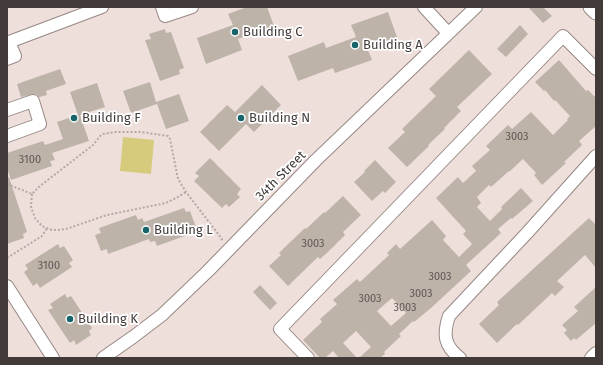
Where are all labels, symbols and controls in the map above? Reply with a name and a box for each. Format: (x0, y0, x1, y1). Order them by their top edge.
place label: Building C (243, 24, 302, 40)
marker: Building C (230, 27, 240, 37)
place label: Building A (363, 37, 423, 53)
marker: Building A (350, 40, 360, 50)
place label: Building F (82, 110, 141, 126)
place label: Building N (249, 110, 310, 126)
marker: Building F (69, 113, 79, 123)
marker: Building N (236, 113, 246, 123)
house number: 3003 (505, 130, 529, 144)
street label: 34th Street (253, 148, 309, 204)
house number: 3100 (19, 153, 41, 167)
place label: Building L (154, 222, 213, 238)
marker: Building L (141, 225, 151, 235)
house number: 3003 (301, 237, 325, 251)
house number: 3100 (38, 259, 60, 273)
house number: 3003 (428, 270, 452, 284)
house number: 3003 (409, 287, 433, 301)
house number: 3003 (358, 292, 382, 306)
house number: 3003 (393, 301, 417, 315)
place label: Building K (78, 311, 138, 327)
marker: Building K (65, 314, 75, 324)

